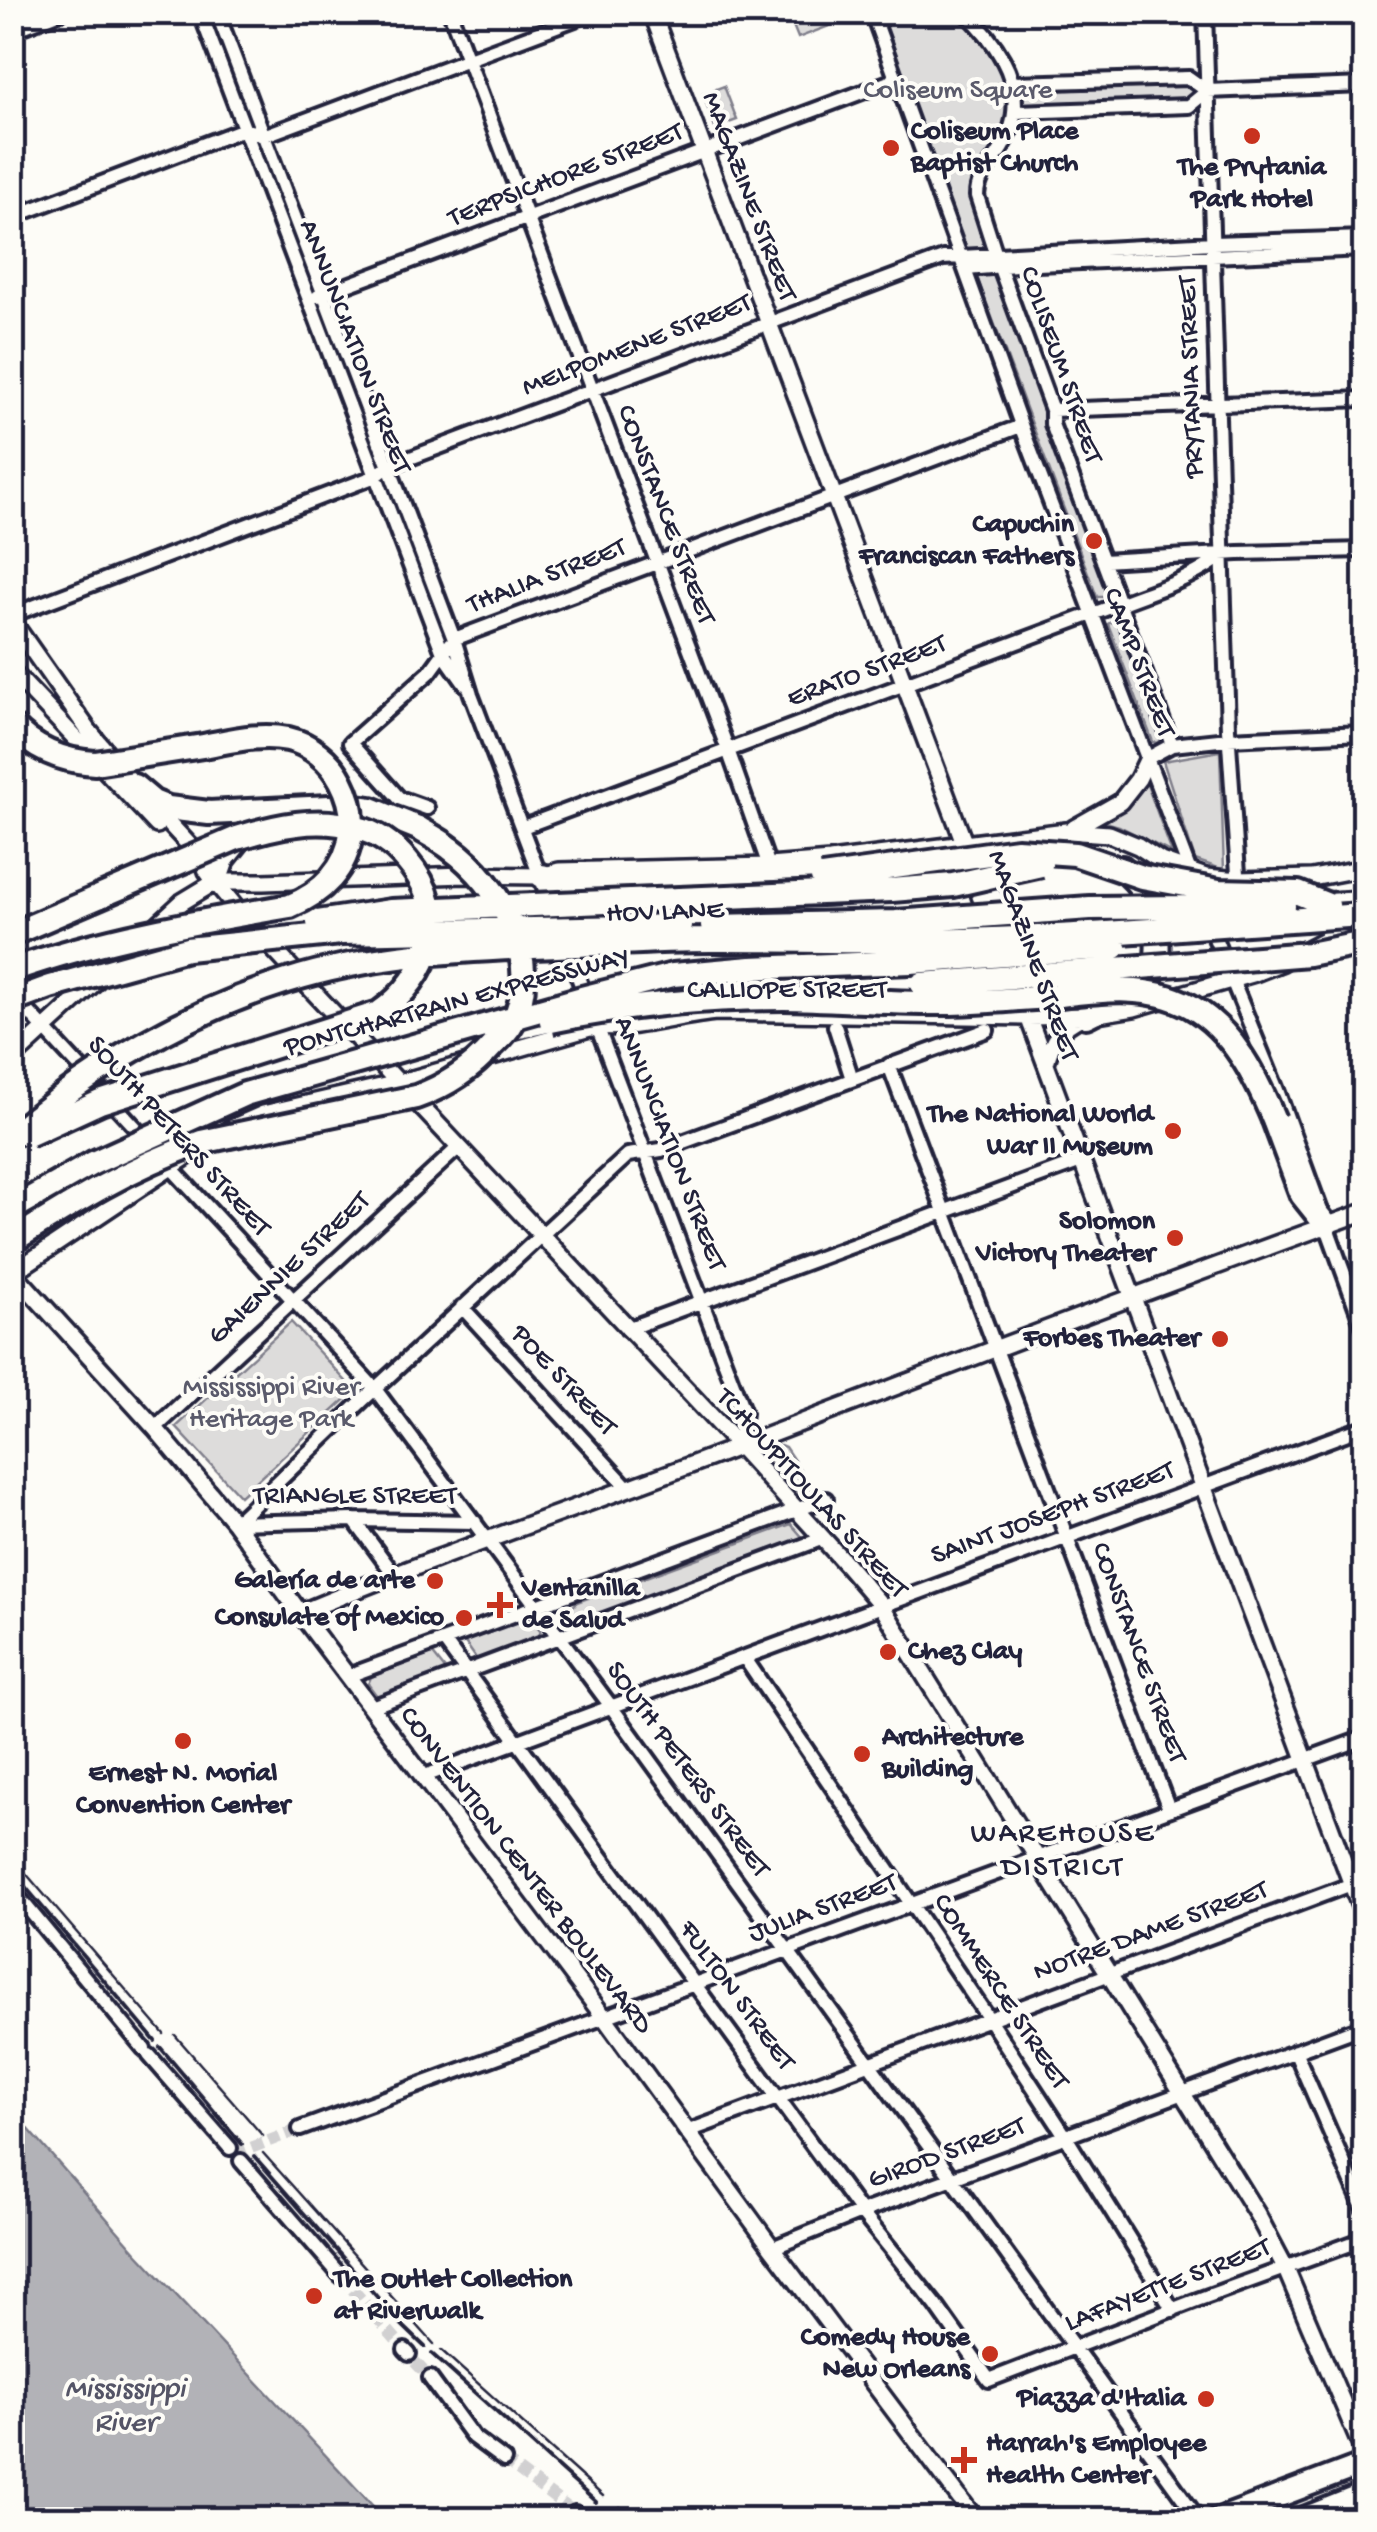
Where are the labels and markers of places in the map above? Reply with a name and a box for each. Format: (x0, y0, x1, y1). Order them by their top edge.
place label: Coliseum Place Baptist Church (910, 116, 1080, 181)
marker: The Prytania Park Hotel (1241, 125, 1263, 147)
marker: Coliseum Place Baptist Church (880, 137, 902, 159)
place label: The Prytania Park Hotel (1176, 152, 1327, 217)
place label: Capuchin Franciscan Fathers (858, 509, 1076, 574)
marker: Capuchin Franciscan Fathers (1083, 530, 1105, 552)
place label: The National World War II Museum (926, 1099, 1156, 1164)
marker: The National World War II Museum (1162, 1120, 1184, 1142)
place label: Solomon Victory Theater (974, 1206, 1158, 1271)
marker: Solomon Victory Theater (1164, 1227, 1186, 1249)
place label: Forbes Theater (1022, 1323, 1203, 1356)
marker: Forbes Theater (1209, 1328, 1231, 1350)
place label: Galería de arte (234, 1565, 417, 1598)
marker: Galería de arte (424, 1570, 446, 1592)
place label: Ventanilla de Salud (520, 1573, 641, 1638)
marker: Ventanilla de Salud (487, 1592, 513, 1618)
place label: Consulate of Mexico (215, 1602, 444, 1635)
marker: Consulate of Mexico (453, 1607, 475, 1629)
place label: Chez Clay (908, 1636, 1023, 1669)
marker: Chez Clay (877, 1641, 899, 1663)
place label: Architecture Building (881, 1722, 1025, 1787)
marker: Ernest N. Morial Convention Center (172, 1730, 194, 1752)
marker: Architecture Building (851, 1743, 873, 1765)
place label: Ernest N. Morial Convention Center (76, 1758, 293, 1823)
place label: The Outlet Collection at Riverwalk (332, 2264, 573, 2329)
marker: The Outlet Collection at Riverwalk (303, 2285, 325, 2307)
place label: Comedy House New Orleans (801, 2322, 972, 2387)
marker: Comedy House New Orleans (979, 2343, 1001, 2365)
place label: Piazza d'Italia (1015, 2383, 1187, 2416)
marker: Piazza d'Italia (1195, 2388, 1217, 2410)
place label: Harrah's Employee Health Center (986, 2428, 1208, 2493)
marker: Harrah's Employee Health Center (951, 2447, 977, 2473)

